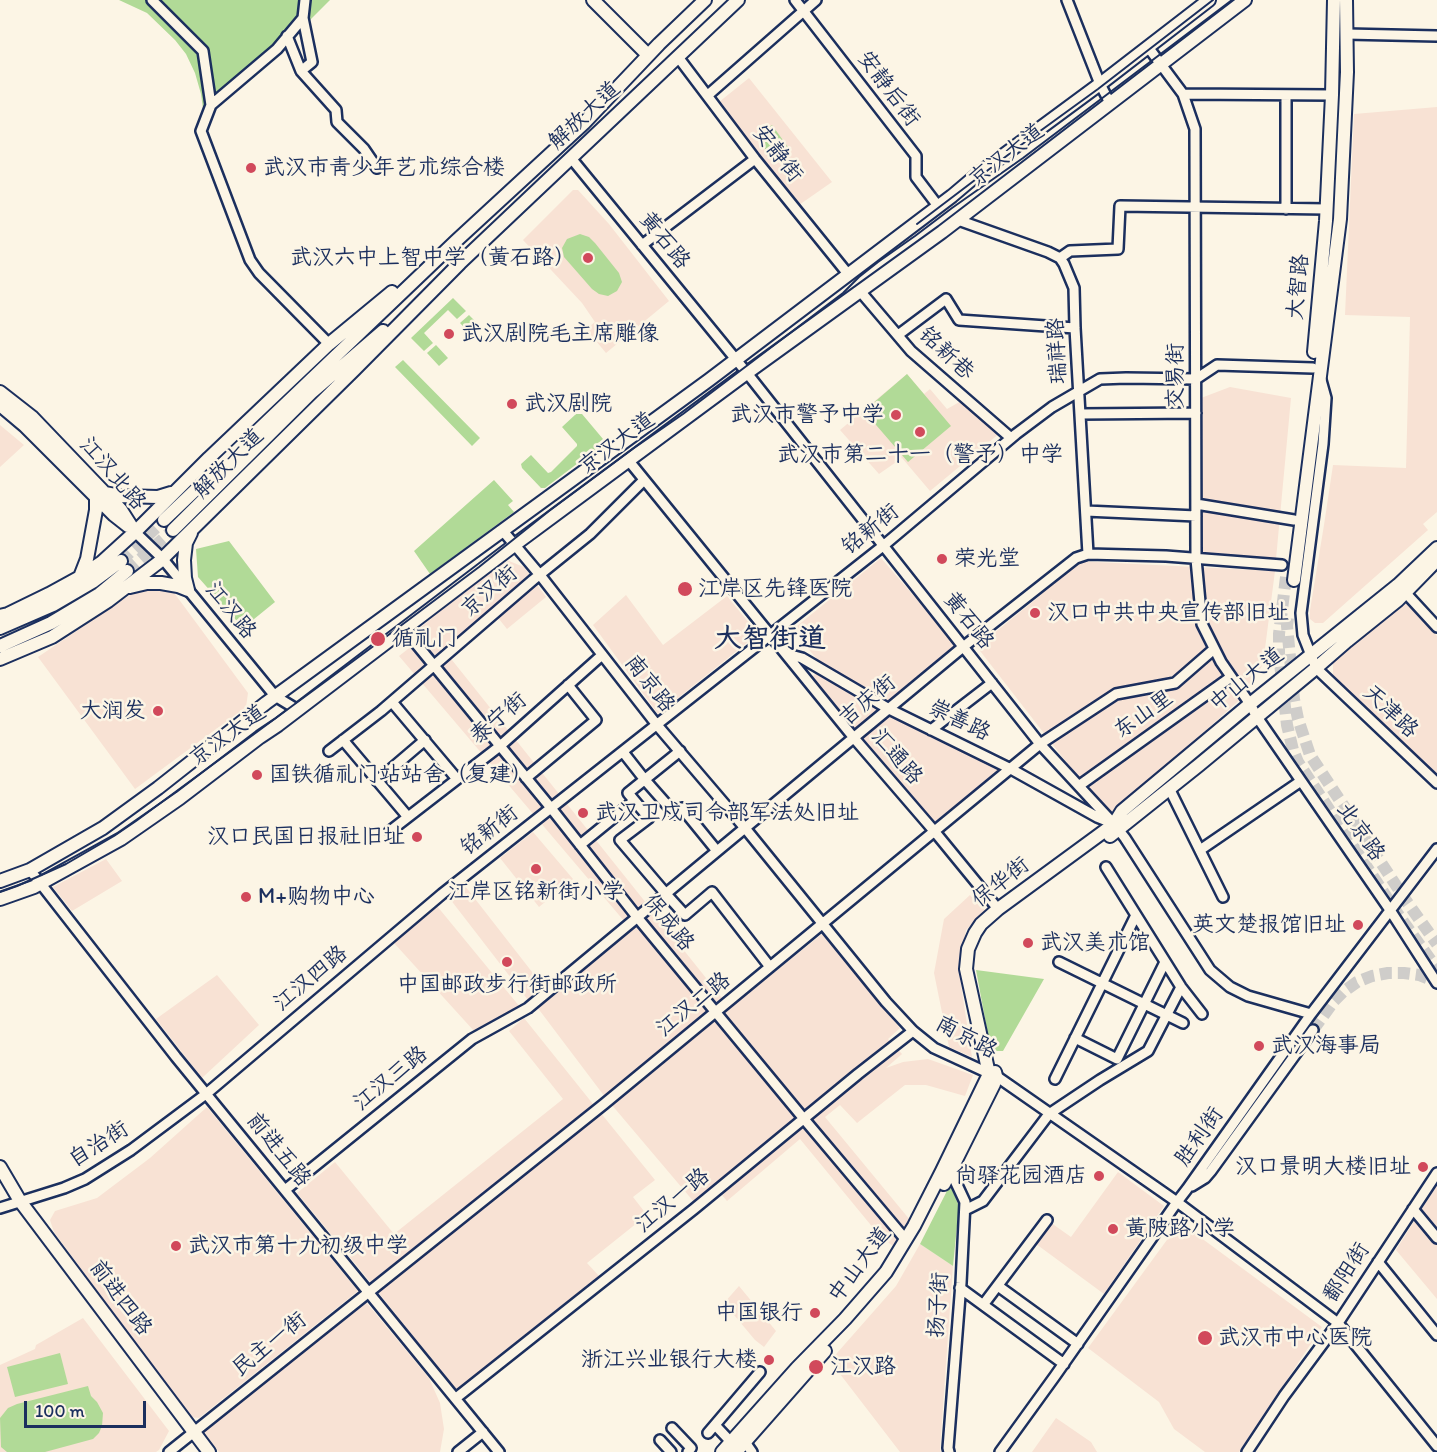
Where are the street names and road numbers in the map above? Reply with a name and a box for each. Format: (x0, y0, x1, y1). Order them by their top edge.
street label: 安静后街 (851, 46, 925, 132)
street label: 解放大道 (544, 76, 626, 156)
street label: 京汉大道 (964, 119, 1050, 193)
street label: 安静街 (746, 120, 808, 188)
street label: 黄石路 (633, 207, 695, 275)
street label: 大智路 (1283, 253, 1315, 321)
street label: 瑞祥路 (1043, 317, 1073, 385)
street label: 铭新巷 (913, 322, 979, 386)
street label: 交易街 (1163, 343, 1189, 409)
street label: 京汉大道 (574, 407, 660, 481)
street label: 解放大道 (189, 424, 269, 504)
street label: 江汉北路 (73, 432, 151, 516)
street label: 铭新街 (837, 499, 905, 561)
street label: 京汉街 (456, 560, 524, 624)
street label: 江汉路 (199, 577, 261, 645)
street label: 黄石路 (937, 587, 999, 655)
street label: 中山大道 (1204, 642, 1290, 718)
street label: 南京路 (618, 650, 680, 718)
street label: 吉庆街 (834, 670, 902, 732)
street label: 天津路 (1357, 680, 1423, 744)
street label: 东山里 (1109, 685, 1179, 745)
street label: 泰宁街 (465, 687, 533, 751)
street label: 崇善路 (924, 695, 994, 747)
street label: 京汉大道 (185, 699, 271, 773)
street label: 汇通路 (864, 723, 928, 791)
street label: 北京路 (1330, 797, 1390, 867)
street label: 铭新街 (456, 800, 524, 862)
street label: 保华街 (967, 852, 1035, 914)
street label: 保成路 (637, 889, 699, 957)
street label: 江汉四路 (269, 941, 353, 1017)
street label: 江汉二路 (651, 967, 737, 1043)
street label: 南京路 (931, 1011, 1001, 1065)
street label: 江汉三路 (348, 1041, 434, 1117)
street label: 胜利街 (1170, 1102, 1230, 1172)
street label: 前进五路 (240, 1107, 316, 1193)
street label: 自治街 (64, 1116, 134, 1174)
street label: 江汉一路 (630, 1163, 716, 1239)
street label: 中山大道 (823, 1222, 897, 1308)
street label: 鄱阳街 (1318, 1238, 1376, 1308)
street label: 前进四路 (83, 1255, 157, 1341)
street label: 扬子街 (924, 1271, 954, 1339)
street label: 民主一街 (227, 1307, 313, 1383)

